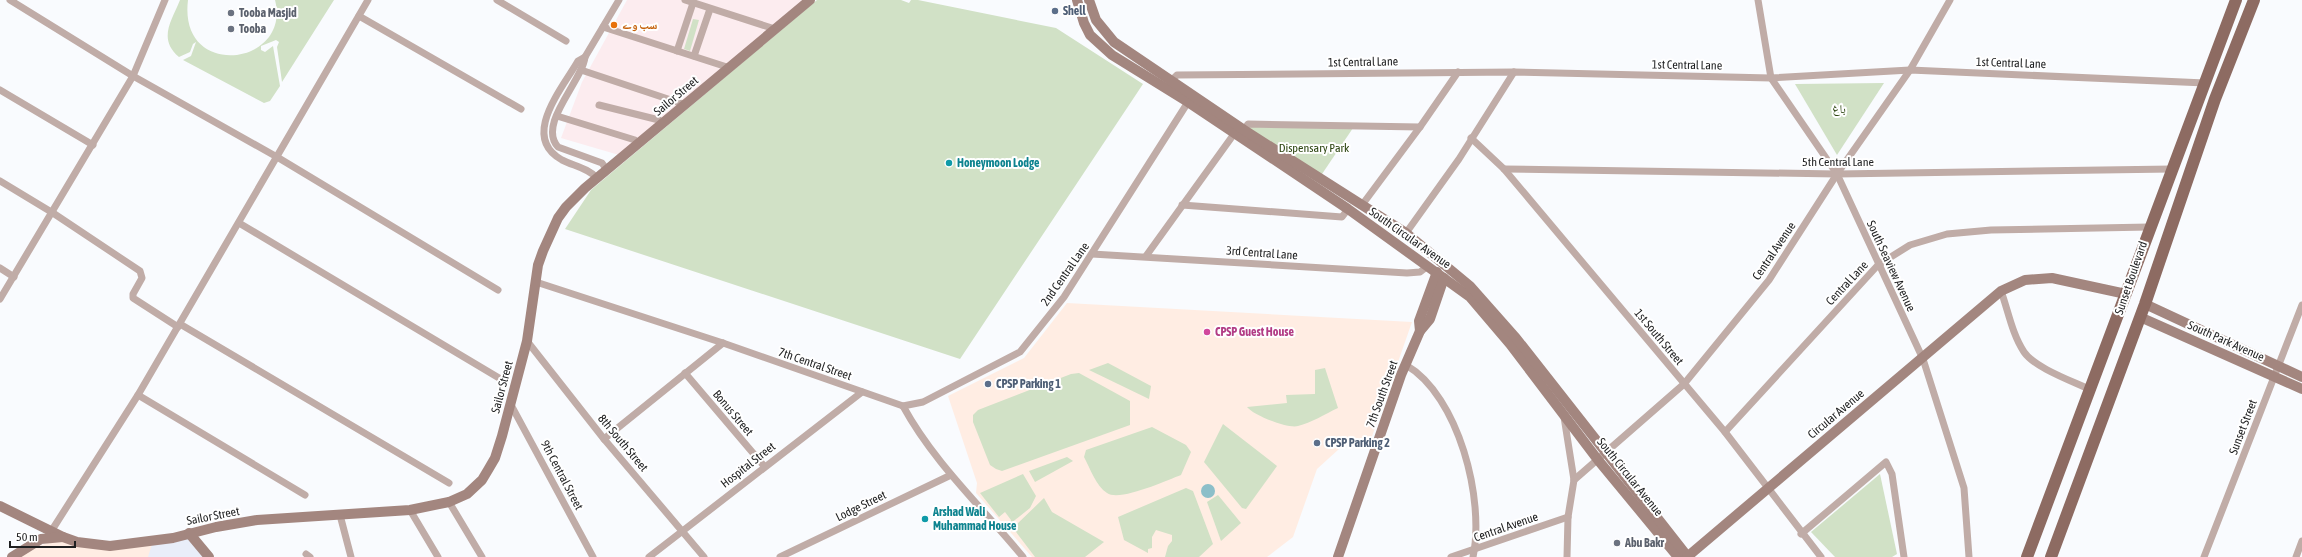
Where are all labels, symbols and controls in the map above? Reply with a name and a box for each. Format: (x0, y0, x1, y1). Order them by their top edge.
place label: Shell (1063, 4, 1086, 18)
place label: Tooba Masjid (239, 6, 297, 20)
marker: Shell (1050, 6, 1060, 16)
marker: Tooba Masjid (226, 8, 236, 18)
place label: سب وے (622, 18, 658, 32)
marker: سب وے (609, 20, 619, 30)
place label: Tooba (239, 22, 267, 36)
marker: Tooba (226, 24, 236, 34)
street label: 1st Central Lane (1328, 54, 1398, 70)
street label: 1st Central Lane (1976, 55, 2046, 71)
street label: 1st Central Lane (1652, 57, 1722, 73)
street label: Sailor Street (651, 73, 701, 119)
park label: باغ (1832, 102, 1846, 117)
park label: Dispensary Park (1279, 141, 1350, 155)
street label: 5th Central Lane (1802, 155, 1874, 169)
place label: Honeymoon Lodge (957, 156, 1040, 170)
marker: Honeymoon Lodge (944, 158, 954, 168)
street label: South Circular Avenue (1366, 205, 1454, 271)
street label: South Seaview Avenue (1864, 218, 1918, 314)
street label: Central Avenue (1749, 219, 1799, 283)
street label: 2nd Central Lane (1038, 240, 1092, 308)
street label: Sunset Boulevard (2112, 240, 2150, 316)
street label: 3rd Central Lane (1226, 244, 1298, 262)
street label: Central Lane (1823, 258, 1871, 308)
street label: 1st South Street (1632, 306, 1687, 368)
street label: South Park Avenue (2186, 318, 2266, 364)
place label: CPSP Guest House (1215, 325, 1294, 339)
marker: CPSP Guest House (1202, 327, 1212, 337)
street label: 7th Central Street (776, 345, 854, 383)
street label: 7th South Street (1363, 358, 1401, 429)
street label: Sailor Street (488, 359, 516, 415)
place label: CPSP Parking 1 (996, 377, 1061, 391)
marker: CPSP Parking 1 (983, 379, 993, 389)
street label: Circular Avenue (1805, 386, 1867, 442)
street label: Bonus Street (710, 387, 756, 439)
street label: Sunset Street (2226, 397, 2260, 456)
street label: 8th South Street (595, 412, 651, 475)
street label: South Circular Avenue (1594, 435, 1666, 519)
place label: CPSP Parking 2 (1325, 436, 1390, 450)
street label: 9th Central Street (538, 438, 586, 513)
marker: CPSP Parking 2 (1312, 438, 1322, 448)
street label: Hospital Street (718, 439, 779, 491)
street label: Lodge Street (834, 488, 889, 524)
street label: Sailor Street (185, 504, 241, 528)
place label: Arshad Wali Muhammad House (932, 505, 1017, 533)
street label: Central Avenue (1472, 509, 1540, 545)
marker: Arshad Wali Muhammad House (920, 514, 930, 524)
scale bar (10, 523, 75, 549)
text: 50 m (16, 530, 38, 544)
place label: Abu Bakr (1624, 536, 1665, 550)
marker: Abu Bakr (1612, 538, 1622, 548)

